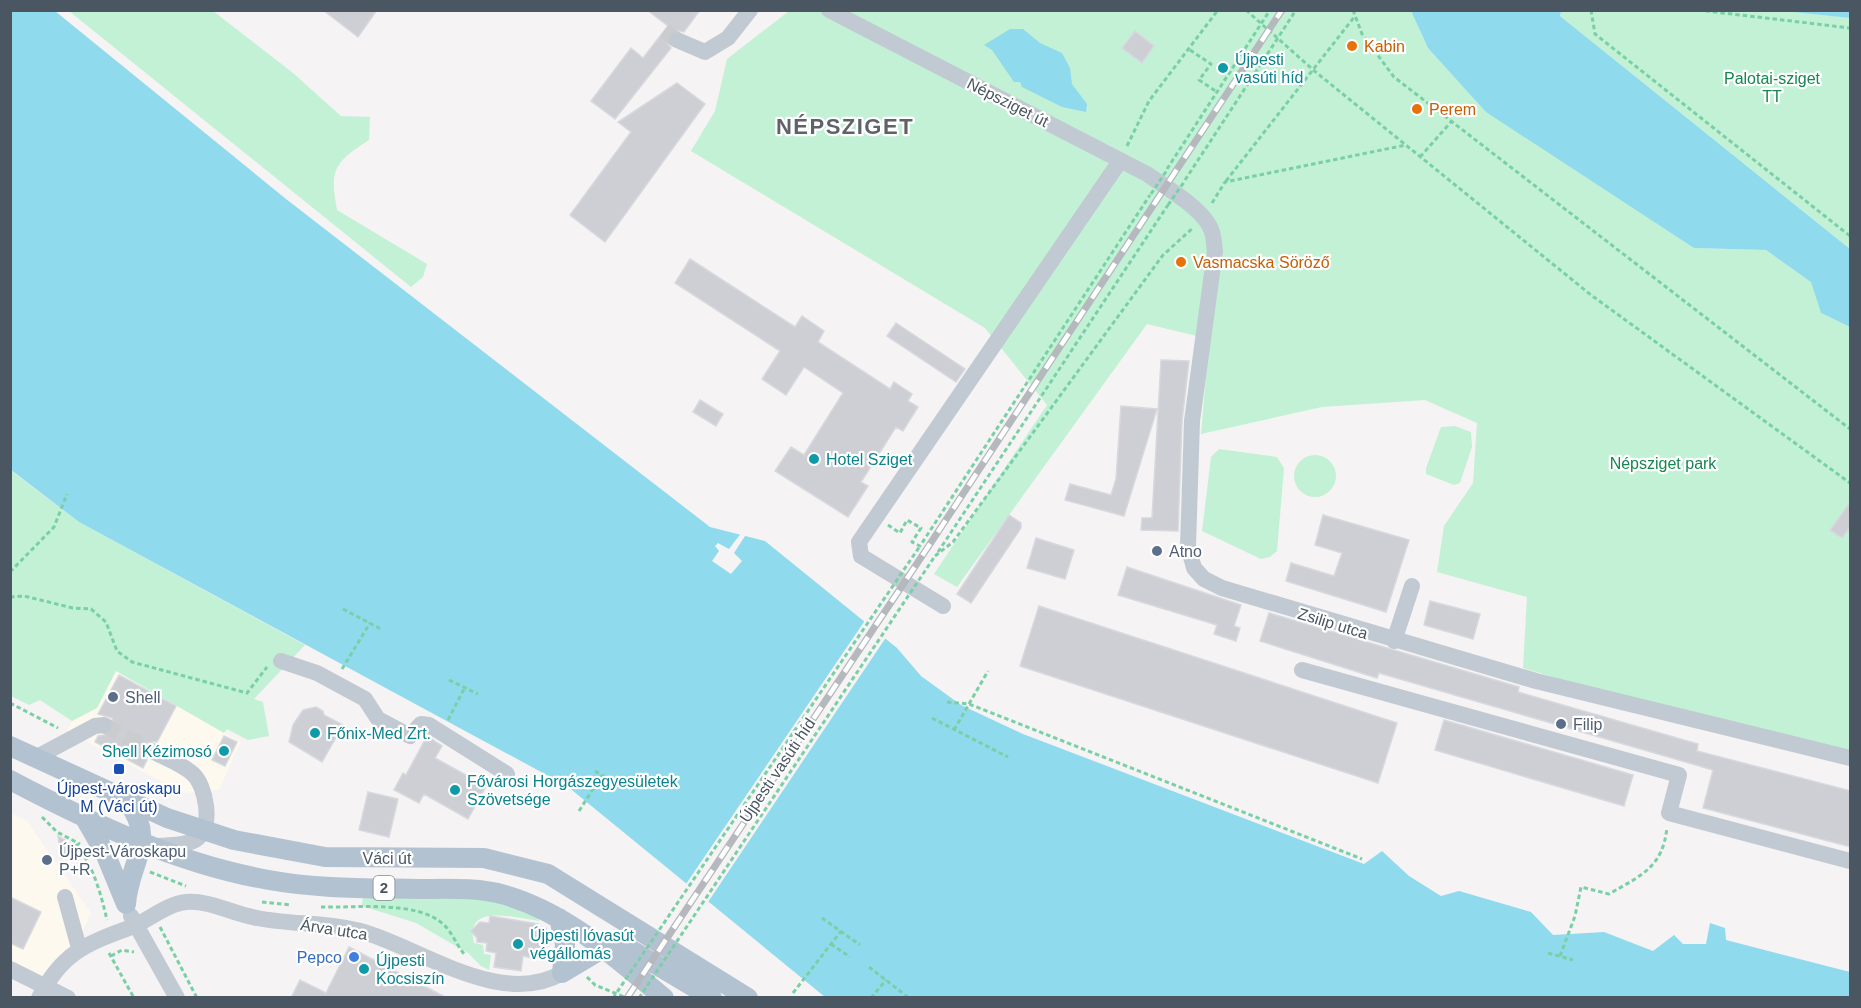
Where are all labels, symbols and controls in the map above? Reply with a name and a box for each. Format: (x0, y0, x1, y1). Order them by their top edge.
place label: Kabin (1364, 38, 1405, 55)
marker: Kabin (1345, 39, 1359, 53)
place label: Újpesti vasúti híd (1235, 50, 1303, 86)
marker: Újpesti vasúti híd (1216, 61, 1230, 75)
park label: Palotai-sziget TT (1724, 70, 1821, 105)
street label: Népsziget út (964, 75, 1052, 130)
place label: Perem (1429, 101, 1476, 118)
marker: Perem (1410, 102, 1424, 116)
district label: NÉPSZIGET (776, 114, 914, 139)
place label: Vasmacska Söröző (1193, 254, 1330, 271)
marker: Vasmacska Söröző (1174, 255, 1188, 269)
place label: Hotel Sziget (826, 451, 913, 468)
marker: Hotel Sziget (807, 452, 821, 466)
park label: Népsziget park (1610, 455, 1717, 472)
place label: Atno (1169, 543, 1202, 560)
marker: Atno (1150, 544, 1164, 558)
street label: Zsilip utca (1296, 605, 1370, 642)
place label: Shell (125, 689, 161, 706)
marker: Shell (106, 690, 120, 704)
street label: Újpesti vasúti híd (735, 714, 819, 826)
place label: Filip (1573, 716, 1602, 733)
marker: Filip (1554, 717, 1568, 731)
place label: Főnix-Med Zrt. (327, 725, 431, 742)
marker: Főnix-Med Zrt. (308, 726, 322, 740)
place label: Shell Kézimosó (102, 743, 212, 760)
marker: Shell Kézimosó (217, 744, 231, 758)
marker: Újpest-városkapu M (Váci út) (112, 762, 126, 776)
place label: Fővárosi Horgászegyesületek Szövetsége (467, 773, 679, 808)
place label: Újpest-városkapu M (Váci út) (57, 779, 181, 815)
marker: Fővárosi Horgászegyesületek Szövetsége (448, 783, 462, 797)
place label: Újpest-Városkapu P+R (59, 842, 186, 878)
street label: Váci út (363, 850, 412, 867)
marker: Újpest-Városkapu P+R (40, 853, 54, 867)
road number: 2 (374, 876, 394, 900)
street label: Árva utca (299, 915, 369, 943)
place label: Újpesti lóvasút végállomás (530, 926, 635, 962)
marker: Újpesti lóvasút végállomás (511, 937, 525, 951)
place label: Pepco (297, 949, 342, 966)
marker: Pepco (347, 950, 361, 964)
place label: Újpesti Kocsiszín (376, 951, 444, 987)
marker: Újpesti Kocsiszín (357, 962, 371, 976)

